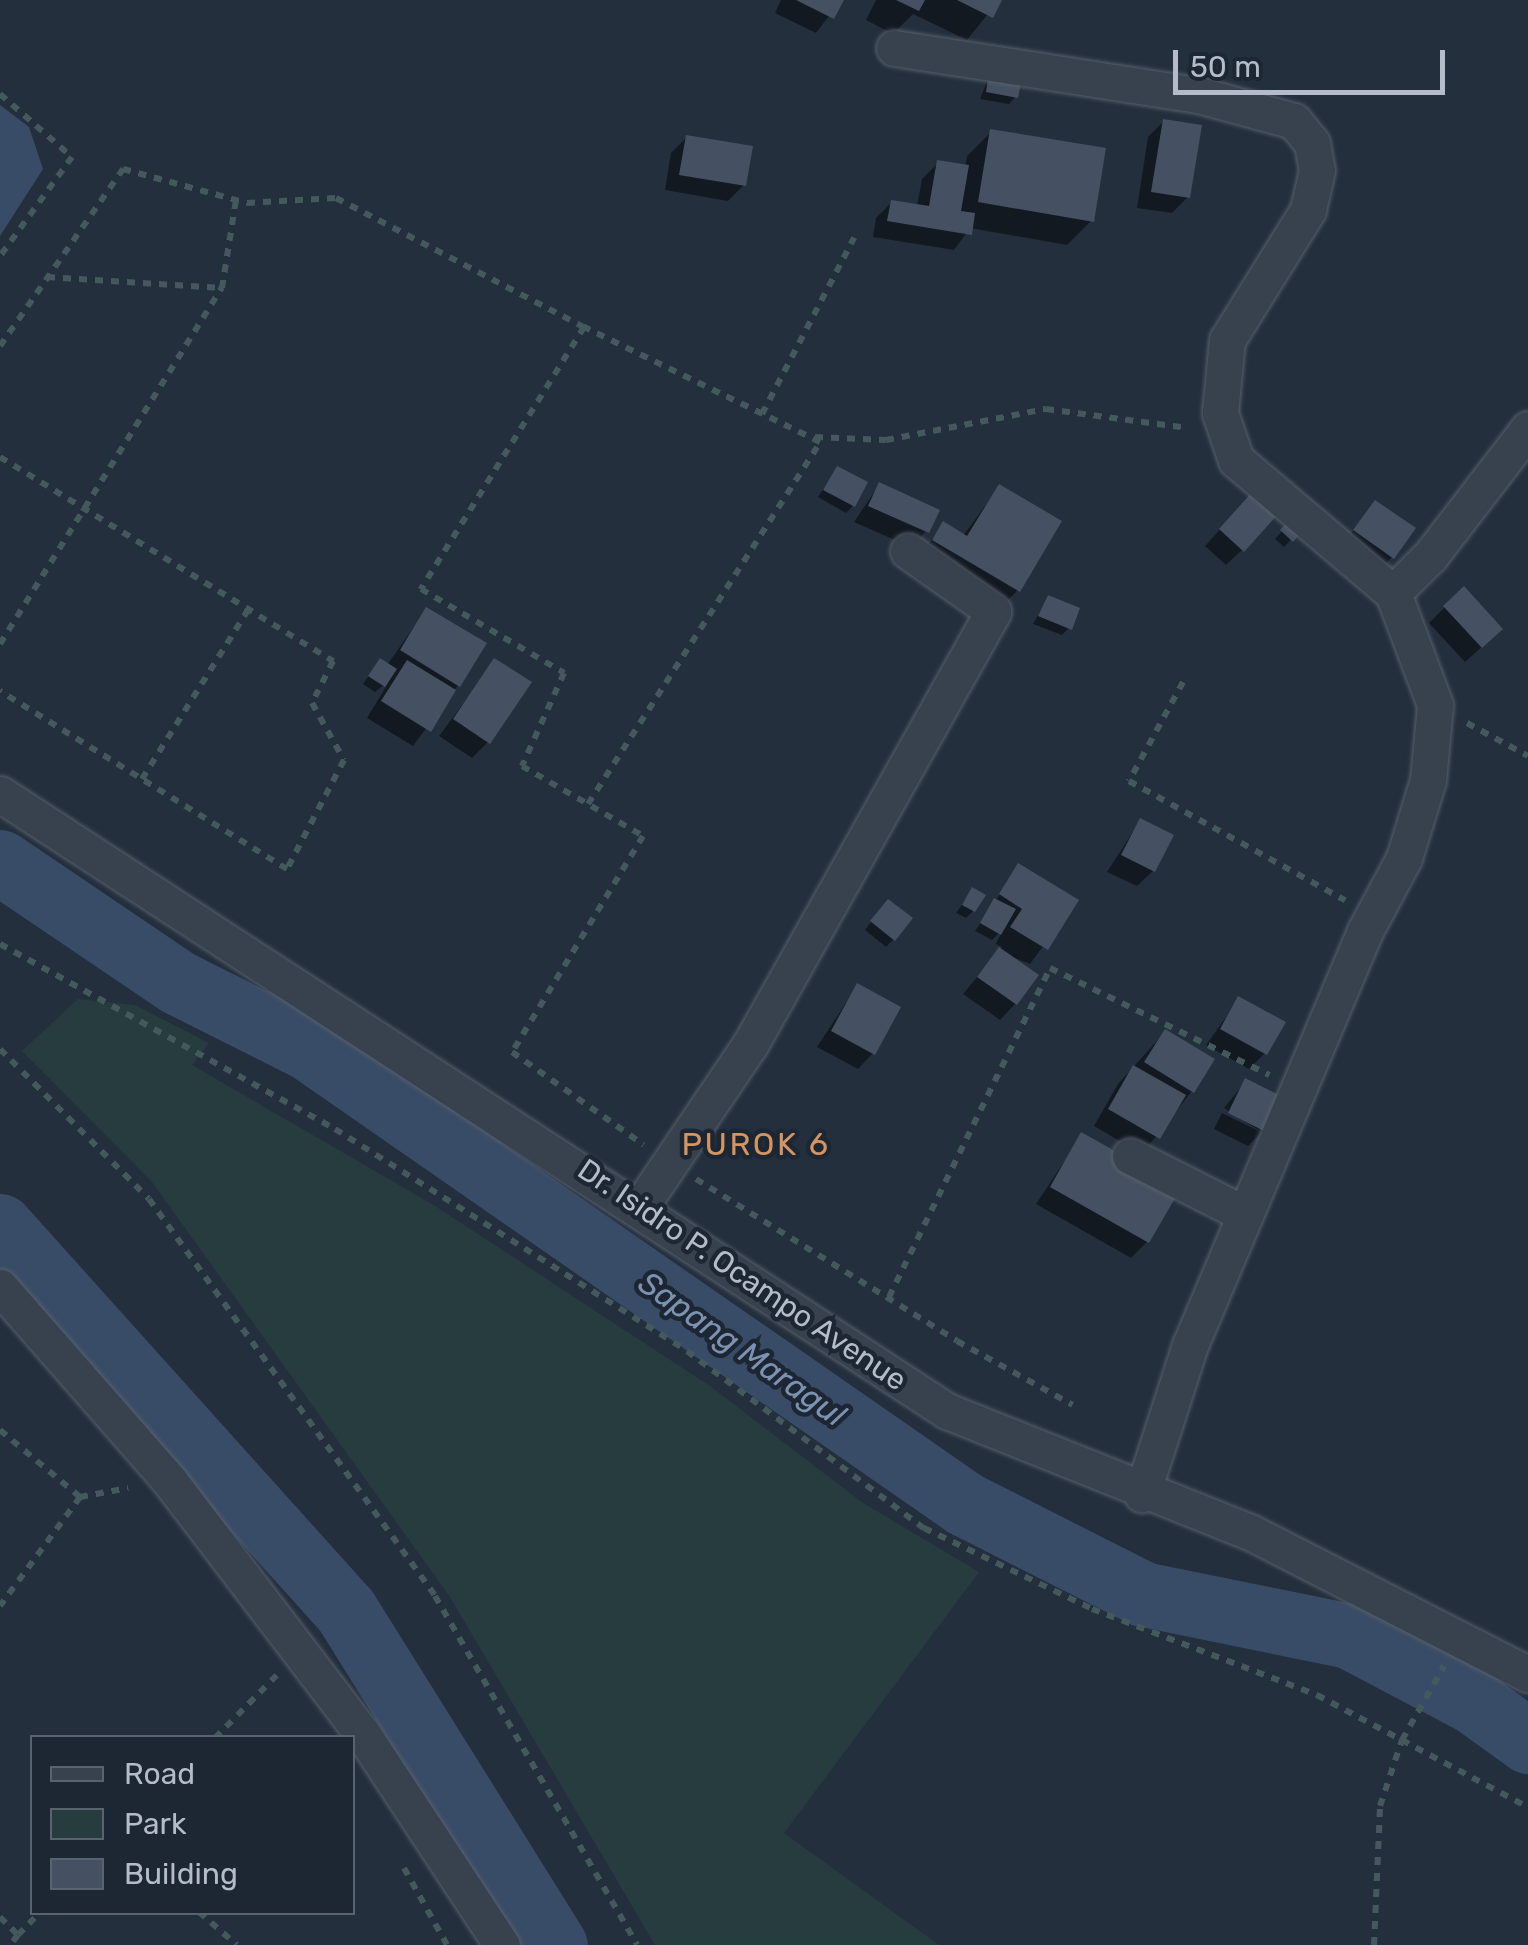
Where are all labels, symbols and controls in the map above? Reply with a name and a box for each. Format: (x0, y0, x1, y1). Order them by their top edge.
scale bar (1178, 30, 1450, 92)
text: 50 m (1190, 49, 1261, 85)
district label: PUROK 6 (681, 1125, 831, 1163)
street label: Dr. Isidro P. Ocampo Avenue (571, 1151, 913, 1399)
water label: Sapang Maragul (631, 1263, 853, 1435)
legend (30, 1735, 355, 1915)
text: Road (124, 1756, 195, 1792)
text: Park (124, 1806, 186, 1842)
text: Building (124, 1856, 238, 1892)

